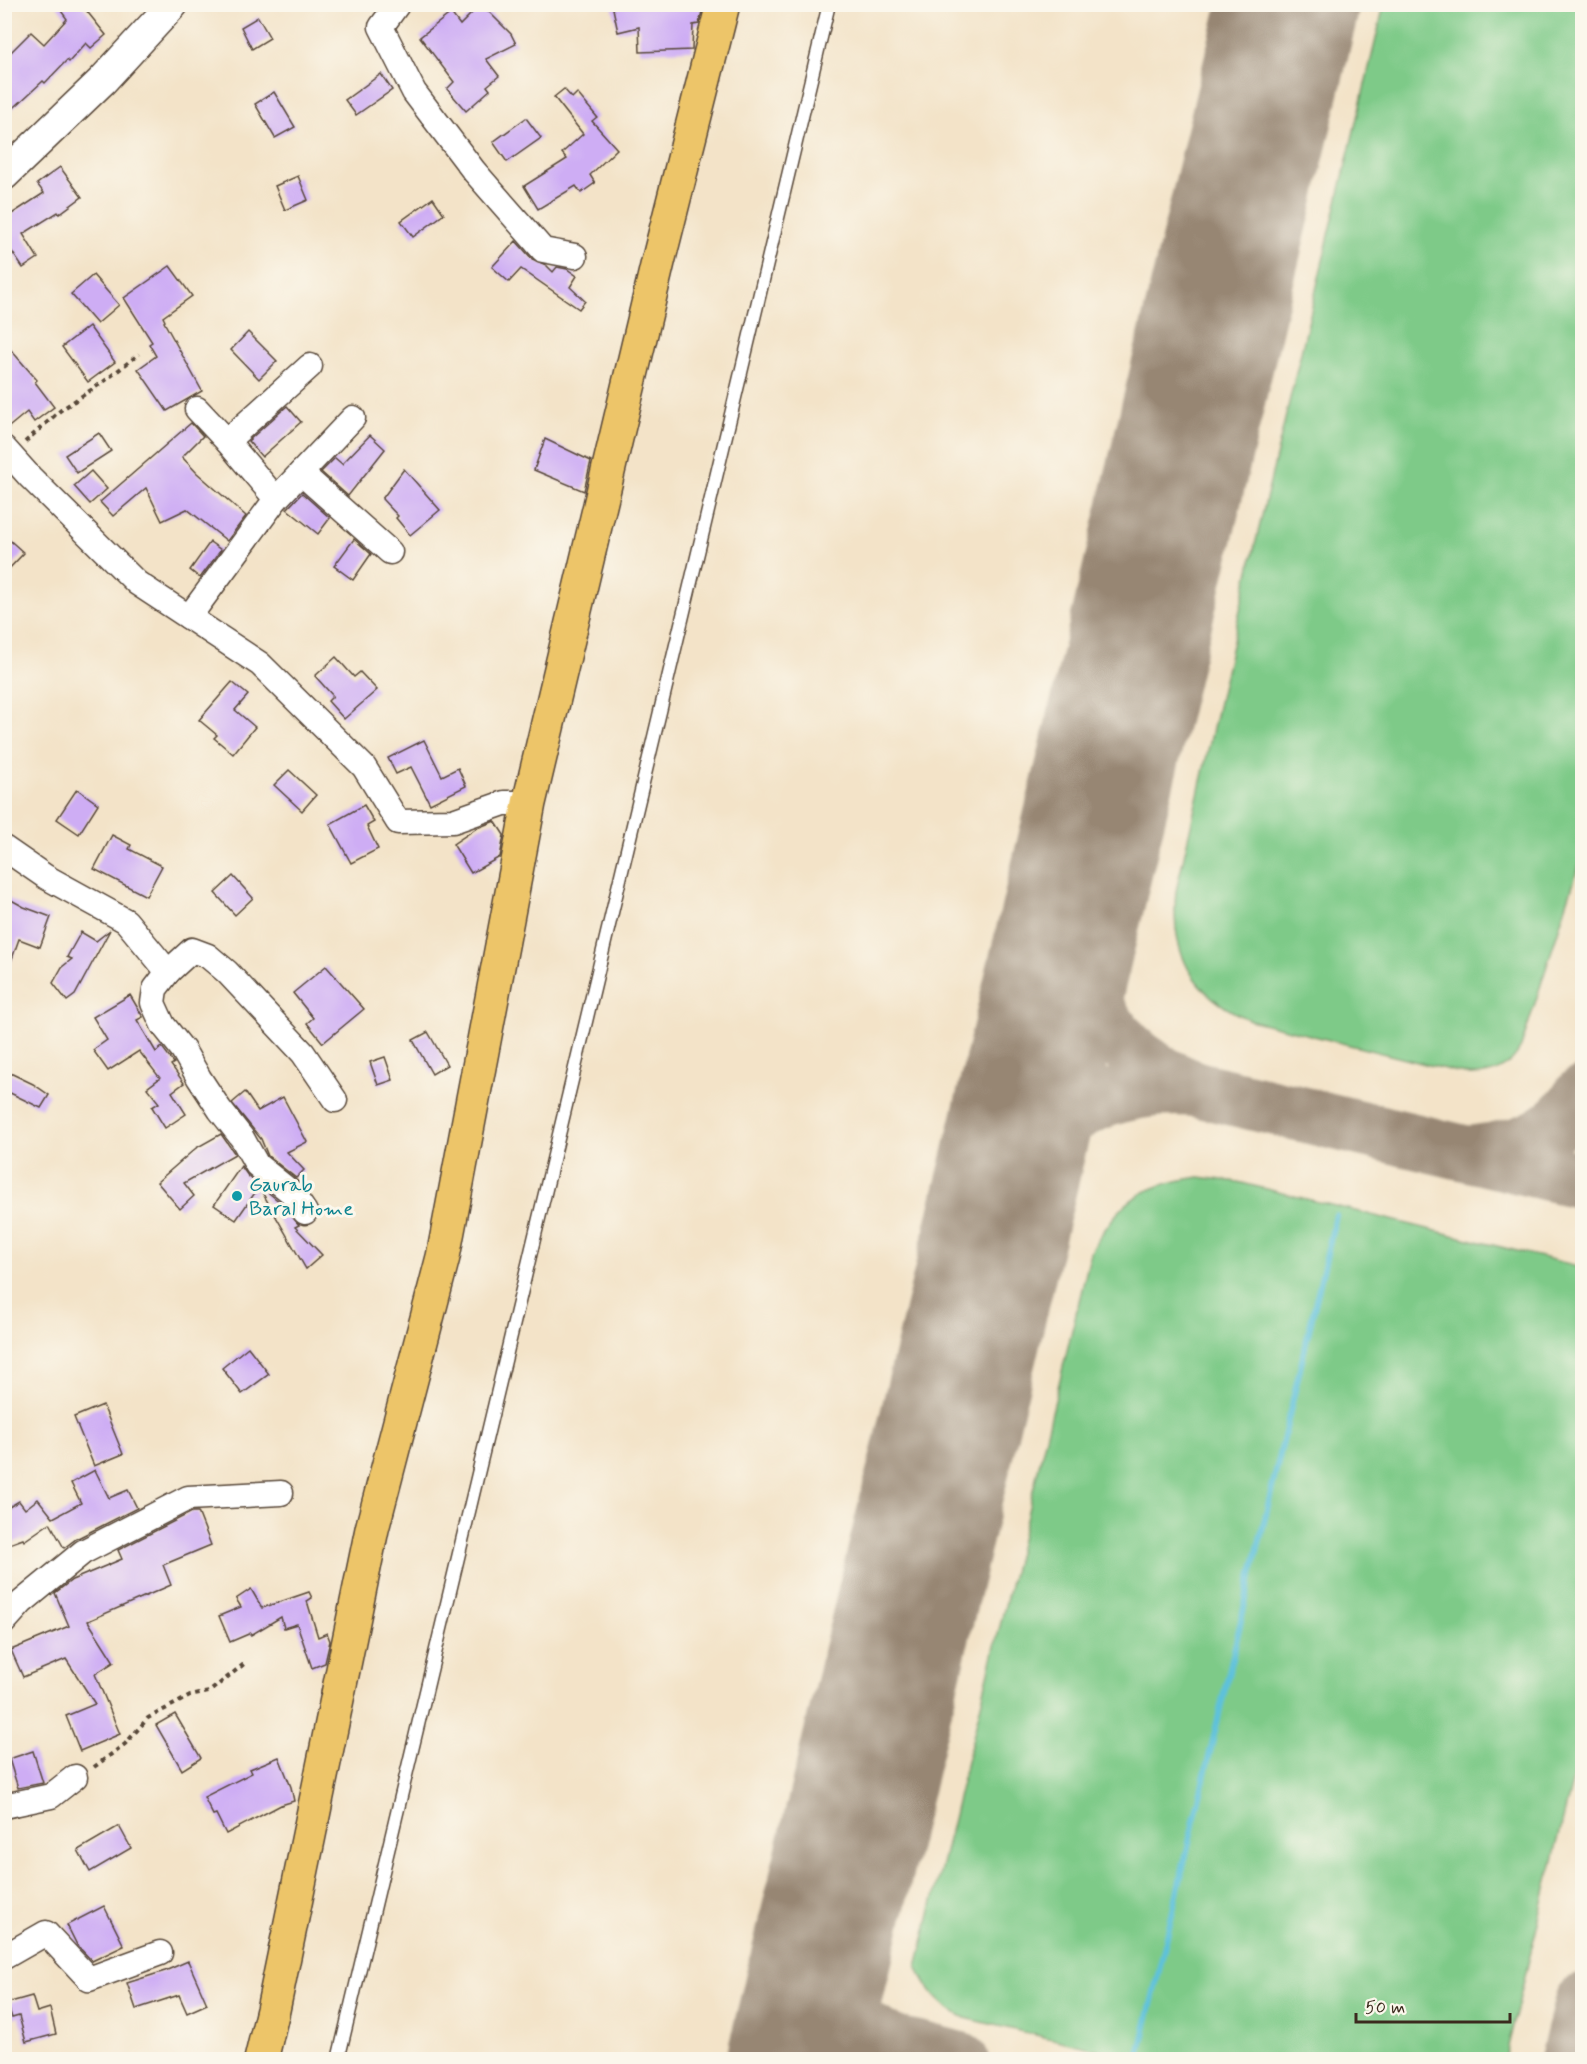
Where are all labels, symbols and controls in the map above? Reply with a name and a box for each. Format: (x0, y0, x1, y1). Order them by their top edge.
place label: Gaurab Baral Home (249, 1171, 353, 1223)
marker: Gaurab Baral Home (230, 1189, 244, 1203)
scale bar (1356, 1986, 1510, 2024)
text: 50 m (1365, 1996, 1405, 2020)

